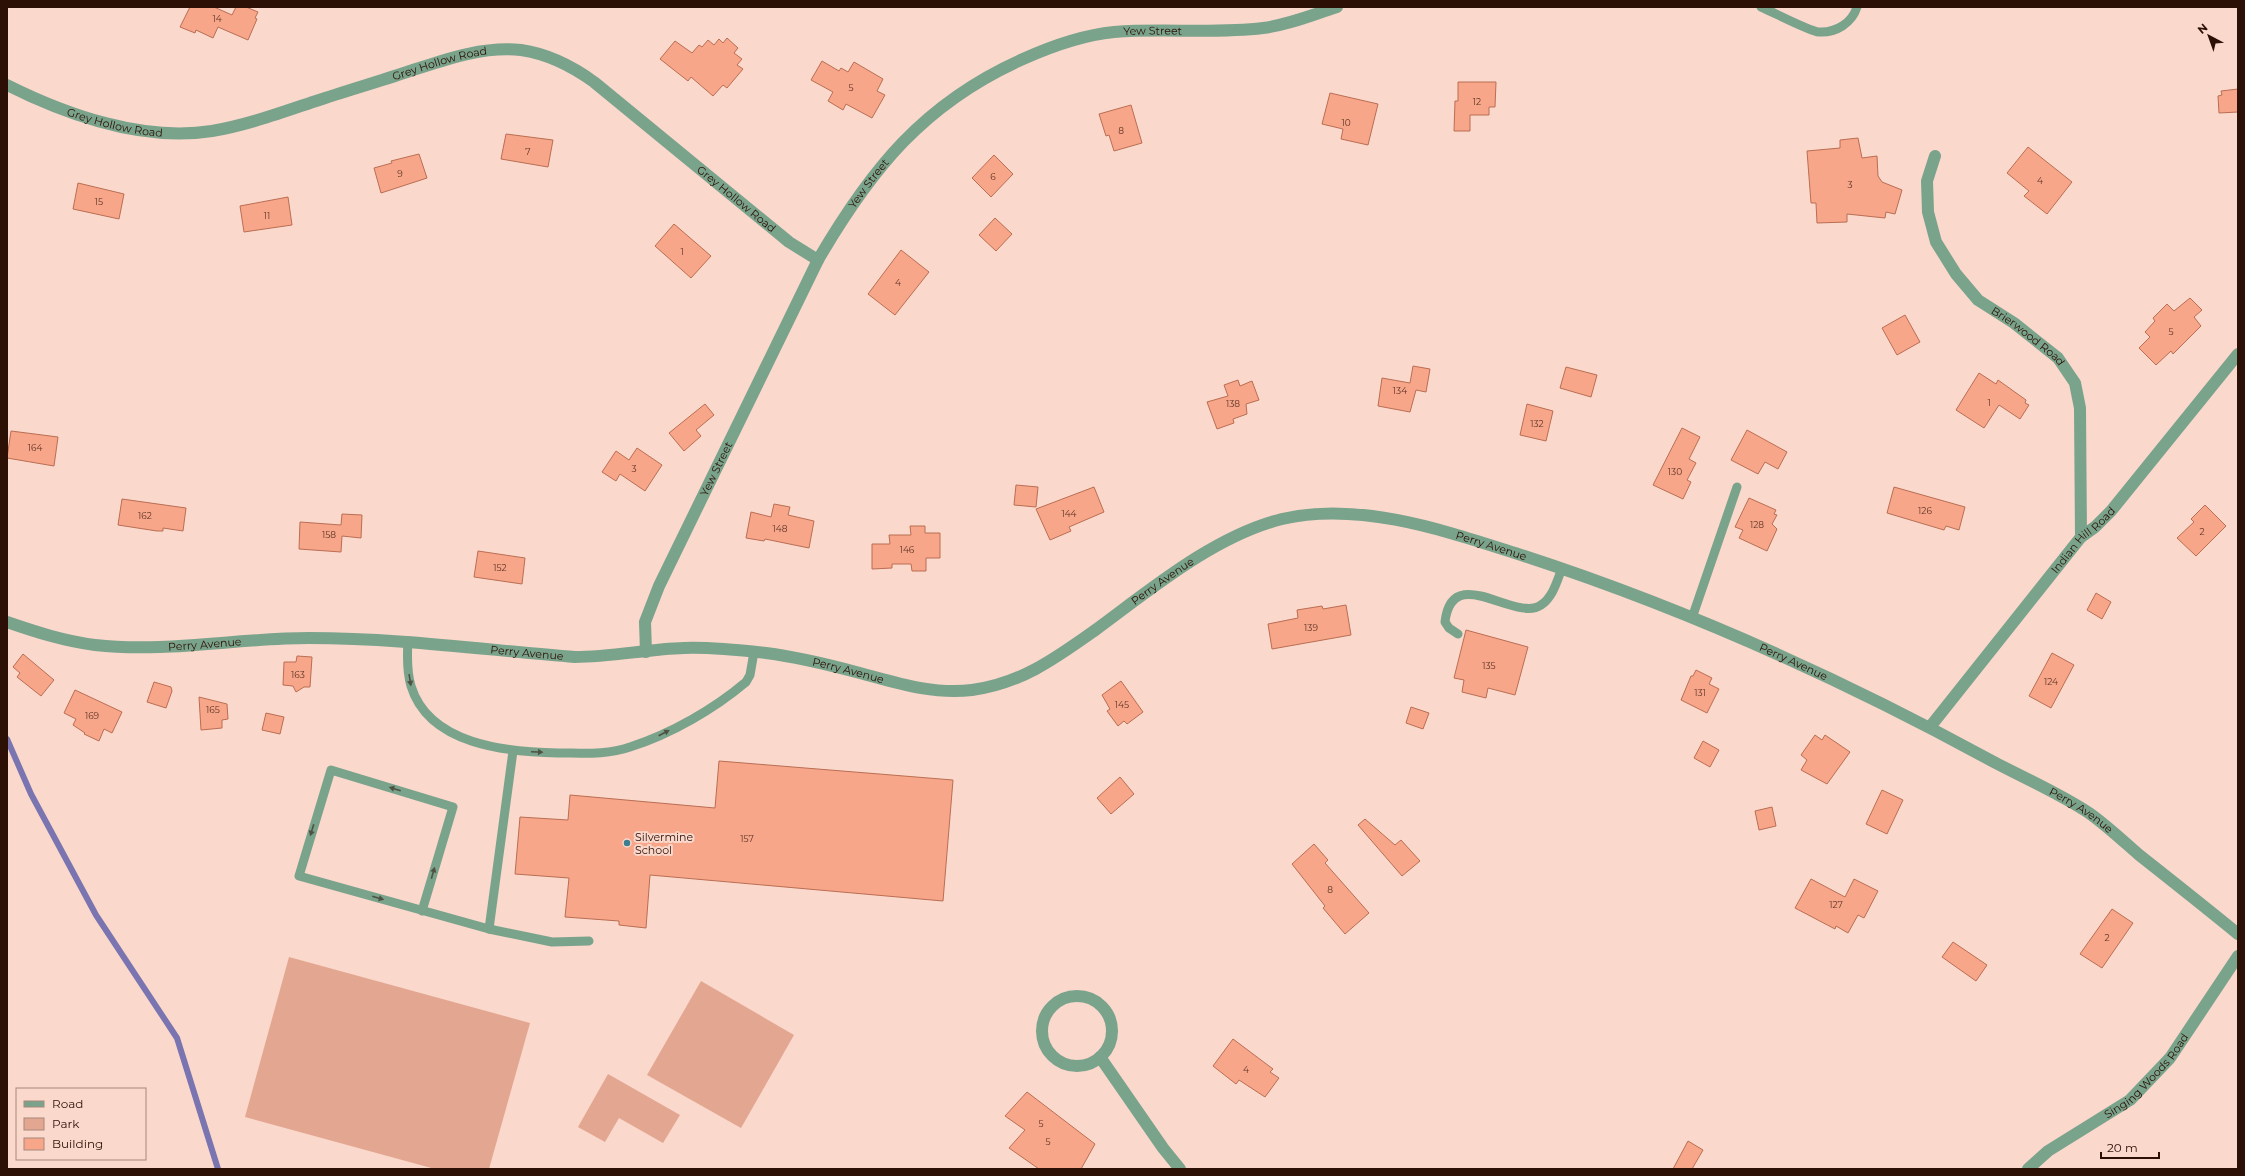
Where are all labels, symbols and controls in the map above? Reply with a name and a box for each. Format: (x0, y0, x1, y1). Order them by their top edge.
house number: 14 (212, 13, 222, 24)
north arrow (2189, 16, 2229, 56)
text: N (2194, 20, 2210, 37)
street label: Yew Street (1123, 24, 1183, 38)
street label: Grey Hollow Road (390, 44, 488, 83)
house number: 5 (848, 82, 854, 93)
house number: 12 (1473, 96, 1481, 107)
street label: Grey Hollow Road (65, 105, 163, 140)
house number: 10 (1341, 117, 1351, 128)
house number: 8 (1118, 125, 1124, 136)
house number: 7 (525, 146, 531, 157)
street label: Yew Street (845, 155, 892, 211)
street label: Grey Hollow Road (694, 162, 779, 235)
house number: 9 (397, 168, 403, 179)
house number: 6 (990, 171, 996, 182)
house number: 4 (2037, 175, 2043, 186)
house number: 3 (1847, 179, 1853, 190)
house number: 15 (95, 196, 103, 207)
house number: 11 (264, 210, 270, 221)
house number: 1 (680, 246, 684, 257)
house number: 4 (895, 277, 901, 288)
street label: Brierwood Road (1989, 303, 2068, 368)
house number: 5 (2168, 326, 2174, 337)
house number: 134 (1393, 385, 1407, 396)
house number: 1 (1987, 397, 1991, 408)
house number: 138 (1226, 398, 1240, 409)
house number: 132 (1530, 418, 1544, 429)
street label: Yew Street (697, 439, 736, 498)
house number: 164 (28, 442, 42, 453)
house number: 3 (631, 463, 637, 474)
house number: 130 (1668, 466, 1682, 477)
street label: Indian Hill Road (2048, 504, 2118, 576)
house number: 126 (1918, 505, 1932, 516)
house number: 144 (1061, 508, 1077, 519)
house number: 162 (138, 510, 152, 521)
house number: 128 (1750, 519, 1764, 530)
house number: 148 (772, 523, 788, 534)
house number: 2 (2199, 526, 2205, 537)
street label: Perry Avenue (1454, 528, 1529, 563)
house number: 158 (322, 529, 336, 540)
house number: 146 (900, 544, 915, 555)
street label: Perry Avenue (1128, 554, 1197, 608)
house number: 152 (493, 562, 507, 573)
house number: 139 (1304, 622, 1318, 633)
street label: Perry Avenue (168, 634, 242, 654)
street label: Perry Avenue (1757, 640, 1830, 683)
street label: Perry Avenue (490, 642, 564, 663)
street label: Perry Avenue (811, 654, 886, 686)
house number: 135 (1482, 660, 1496, 671)
house number: 163 (291, 669, 305, 680)
one-way arrow (407, 674, 413, 686)
house number: 124 (2044, 676, 2058, 687)
house number: 131 (1694, 687, 1706, 698)
house number: 145 (1115, 699, 1129, 710)
house number: 165 (206, 704, 220, 715)
house number: 169 (85, 710, 100, 721)
one-way arrow (658, 730, 669, 736)
one-way arrow (531, 749, 543, 756)
street label: Perry Avenue (2047, 784, 2116, 836)
one-way arrow (388, 786, 400, 792)
one-way arrow (309, 824, 315, 836)
place label: Silvermine School (635, 830, 694, 857)
house number: 157 (740, 833, 754, 844)
marker: Silvermine School (622, 838, 632, 848)
one-way arrow (430, 867, 436, 879)
house number: 8 (1327, 884, 1333, 895)
one-way arrow (372, 895, 384, 901)
house number: 127 (1829, 899, 1843, 910)
house number: 2 (2104, 932, 2110, 943)
street label: Singing Woods Road (2101, 1031, 2192, 1121)
house number: 4 (1243, 1064, 1249, 1075)
legend (16, 1088, 146, 1160)
text: Road (52, 1096, 83, 1111)
text: Park (52, 1116, 80, 1131)
house number: 5 (1038, 1118, 1044, 1129)
scale bar (2101, 1134, 2159, 1160)
text: Building (52, 1136, 103, 1151)
house number: 5 (1045, 1136, 1051, 1147)
text: 20 m (2107, 1140, 2138, 1155)

